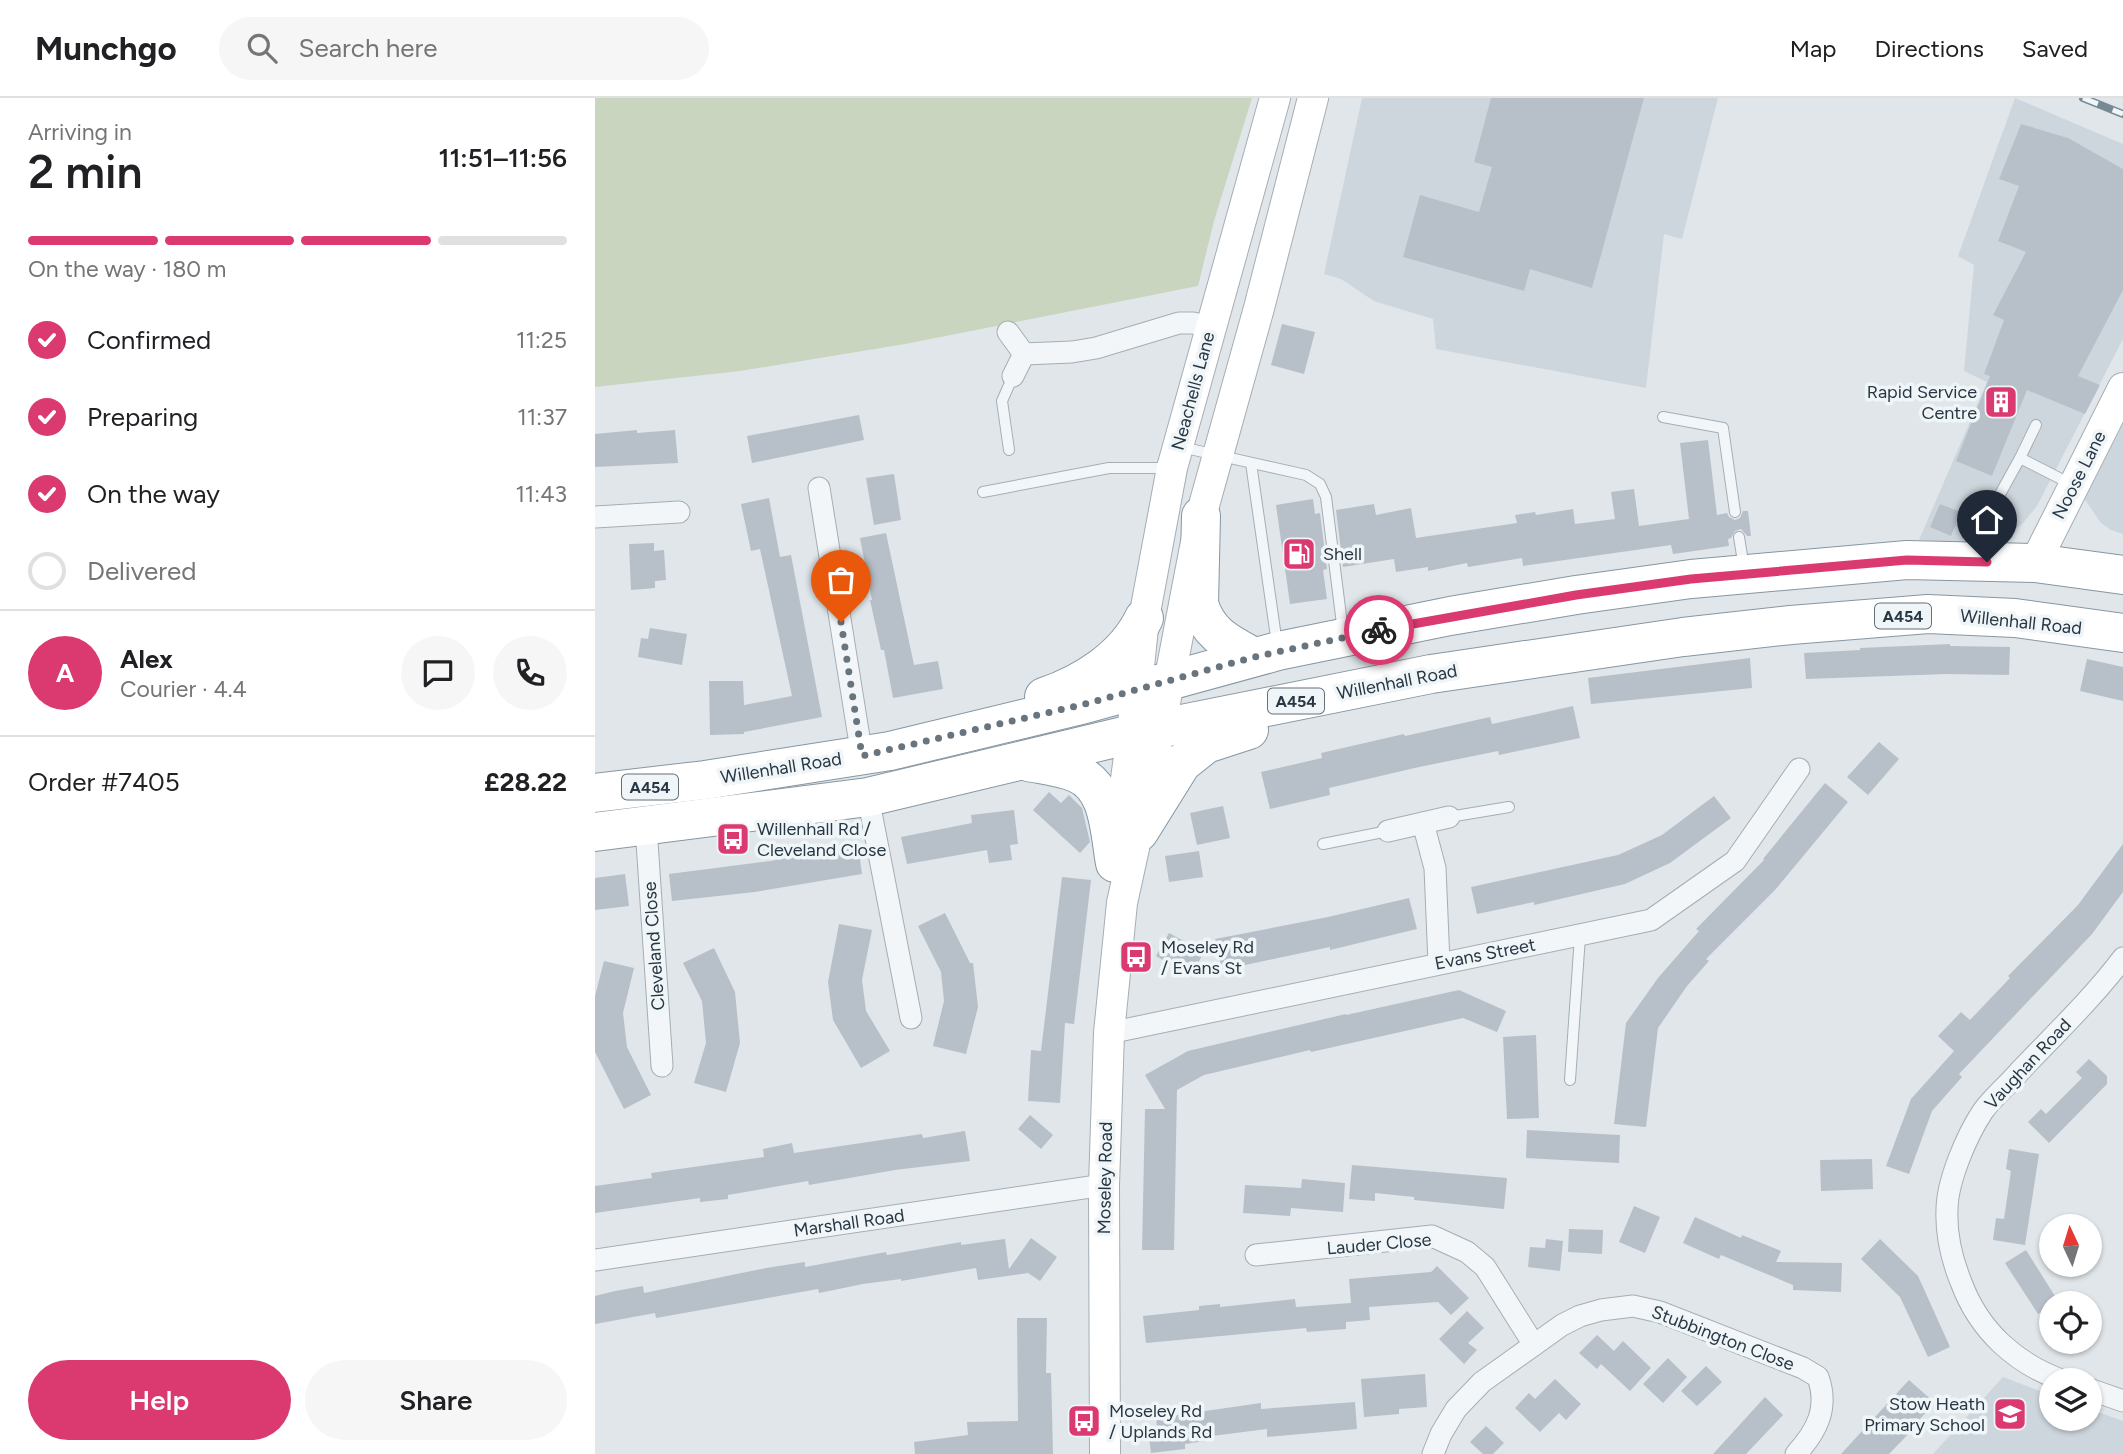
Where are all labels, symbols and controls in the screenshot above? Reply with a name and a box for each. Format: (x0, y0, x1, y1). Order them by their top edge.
search box (219, 17, 709, 80)
text: Munchgo (35, 29, 177, 68)
icon: search (243, 29, 281, 67)
text: Search here (299, 32, 438, 64)
text: Map (1790, 34, 1836, 63)
text: Directions (1874, 34, 1984, 63)
text: Saved (2022, 34, 2088, 63)
text: Arriving in (28, 118, 132, 146)
text: 11:51–11:56 (439, 142, 567, 174)
text: 2 min (28, 144, 143, 200)
text: On the way · 180 m (28, 255, 226, 283)
icon: check (28, 321, 66, 359)
text: Confirmed (87, 324, 211, 356)
text: 11:25 (516, 326, 567, 354)
street label: Neachells Lane (1167, 329, 1219, 453)
place label: Rapid Service Centre (1867, 381, 1977, 424)
building icon: Rapid Service Centre (1982, 383, 2020, 421)
icon: check (28, 398, 66, 436)
text: Preparing (87, 401, 198, 433)
text: 11:37 (517, 403, 567, 431)
street label: Noose Lane (2047, 427, 2111, 523)
icon: check (28, 475, 66, 513)
text: On the way (87, 478, 220, 510)
text: 11:43 (515, 480, 567, 508)
pin (1957, 490, 2017, 562)
icon: home (1968, 501, 2006, 539)
fuel station icon: Shell (1280, 535, 1318, 573)
place label: Shell (1323, 543, 1362, 565)
pin (811, 550, 871, 622)
text: Delivered (87, 555, 196, 587)
icon: bag (822, 561, 860, 599)
courier (1344, 595, 1414, 665)
road number: A454 (1875, 603, 1931, 628)
street label: Willenhall Road (1959, 605, 2083, 639)
icon: bike (1360, 611, 1398, 649)
button: chat (401, 636, 475, 710)
button: phone (493, 636, 567, 710)
text: Alex (120, 643, 173, 675)
text: A (56, 657, 74, 689)
street label: Willenhall Road (1335, 660, 1459, 704)
text: Courier · 4.4 (120, 675, 247, 703)
road number: A454 (1268, 688, 1324, 714)
street label: Willenhall Road (719, 748, 843, 788)
text: Order #7405 (28, 766, 180, 798)
text: £28.22 (484, 766, 567, 798)
road number: A454 (622, 774, 678, 800)
place label: Willenhall Rd / Cleveland Close (757, 818, 886, 861)
bus stop icon: Willenhall Rd / Cleveland Close (714, 820, 752, 858)
street label: Cleveland Close (639, 881, 669, 1011)
street label: Evans Street (1433, 933, 1537, 975)
place label: Moseley Rd / Evans St (1161, 936, 1254, 979)
bus stop icon: Moseley Rd / Evans St (1117, 938, 1155, 976)
street label: Vaughan Road (1980, 1014, 2076, 1114)
street label: Moseley Road (1093, 1121, 1117, 1235)
street label: Marshall Road (792, 1204, 906, 1242)
north arrow (2039, 1214, 2102, 1278)
map controls (2039, 1214, 2102, 1431)
street label: Lauder Close (1326, 1228, 1432, 1260)
button: locate (2039, 1291, 2102, 1354)
street label: Stubbington Close (1649, 1301, 1798, 1375)
button: Help (28, 1360, 291, 1440)
button: Share (305, 1360, 567, 1440)
button: layers (2039, 1368, 2102, 1431)
place label: Stow Heath Primary School (1864, 1393, 1985, 1436)
school or university icon: Stow Heath Primary School (1991, 1395, 2029, 1433)
place label: Moseley Rd / Uplands Rd (1109, 1400, 1212, 1443)
bus stop icon: Moseley Rd / Uplands Rd (1065, 1402, 1103, 1440)

